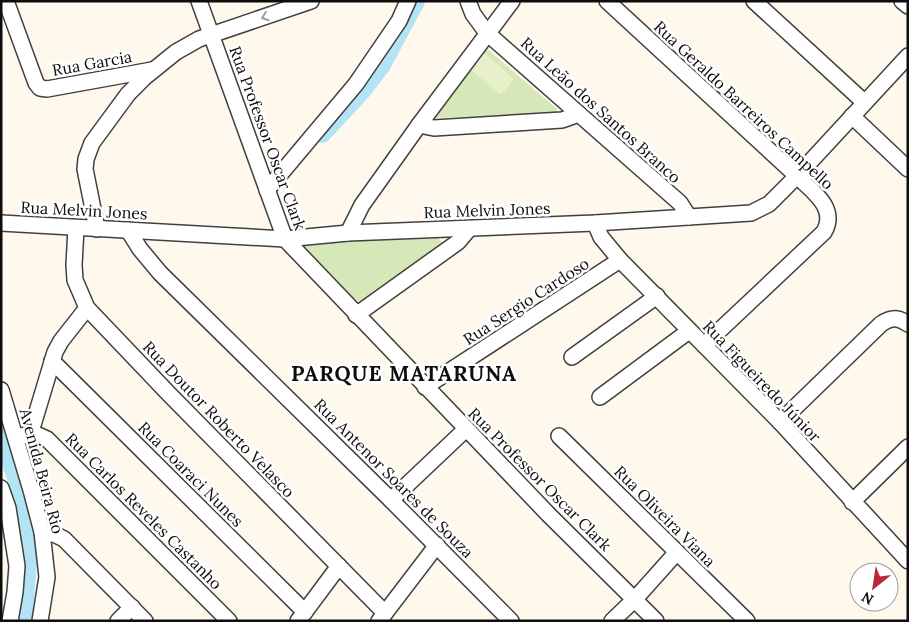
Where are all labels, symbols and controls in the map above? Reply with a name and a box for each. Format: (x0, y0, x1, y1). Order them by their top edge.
one-way arrow (261, 11, 270, 21)
street label: Rua Geraldo Barreiros Campello (650, 16, 838, 194)
street label: Rua Leão dos Santos Branco (517, 33, 685, 187)
street label: Rua Professor Oscar Clark (225, 43, 311, 233)
street label: Rua Garcia (51, 46, 133, 80)
street label: Rua Melvin Jones (20, 197, 148, 223)
street label: Rua Melvin Jones (423, 198, 551, 222)
street label: Rua Sergio Cardoso (459, 253, 593, 349)
street label: Rua Figueiredo Júnior (699, 316, 825, 446)
street label: Rua Doutor Roberto Velasco (139, 337, 299, 501)
district label: PARQUE MATARUNA (291, 360, 517, 387)
street label: Rua Antenor Soares de Souza (310, 394, 478, 562)
street label: Rua Professor Oscar Clark (464, 403, 616, 555)
street label: Avenida Beira Rio (15, 405, 68, 536)
street label: Rua Coaraci Nunes (134, 417, 248, 531)
street label: Rua Carlos Reveles Castanho (61, 428, 227, 594)
street label: Rua Oliveira Viana (610, 461, 720, 571)
north arrow (849, 562, 899, 612)
text: N (858, 588, 877, 609)

